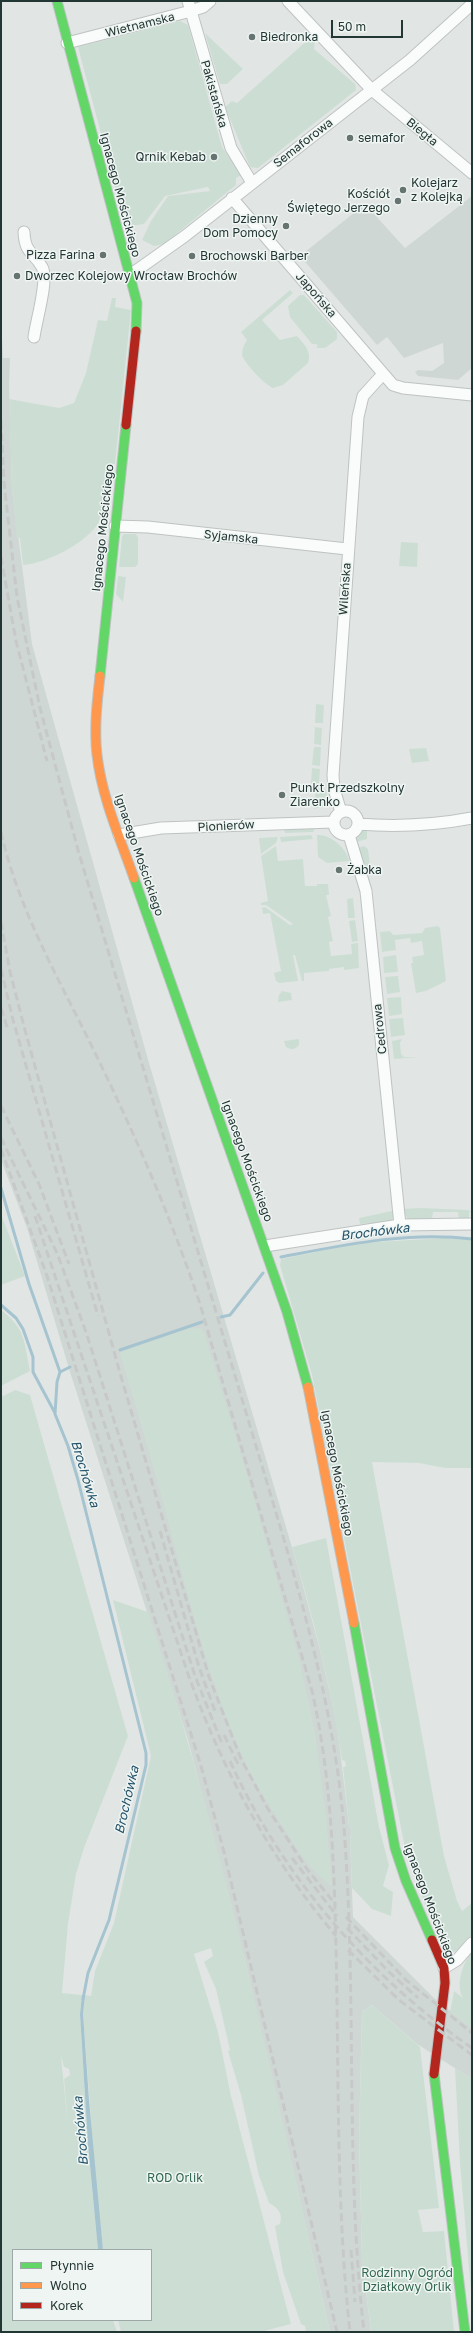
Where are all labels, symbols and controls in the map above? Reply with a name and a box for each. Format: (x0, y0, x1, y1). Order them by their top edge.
street label: Wietnamska (104, 9, 176, 41)
scale bar (333, 12, 405, 38)
text: 50 m (338, 19, 366, 34)
place label: Biedronka (260, 30, 318, 44)
marker: Biedronka (247, 32, 257, 42)
street label: Pakistańska (197, 59, 231, 129)
street label: Semaforowa (270, 115, 336, 171)
street label: Biegła (403, 115, 441, 149)
street label: Ignacego Mościckiego (96, 131, 144, 259)
place label: semafor (358, 131, 405, 145)
marker: semafor (345, 133, 355, 143)
place label: Qrnik Kebab (136, 150, 206, 164)
marker: Qrnik Kebab (209, 152, 219, 162)
place label: Kolejarz z Kolejką (411, 176, 463, 204)
marker: Kolejarz z Kolejką (398, 185, 408, 195)
place label: Kościół Świętego Jerzego (287, 187, 390, 215)
marker: Kościół Świętego Jerzego (393, 196, 403, 206)
place label: Dzienny Dom Pomocy (203, 212, 278, 240)
marker: Dzienny Dom Pomocy (281, 221, 291, 231)
place label: Pizza Farina (26, 248, 95, 262)
place label: Brochowski Barber (200, 249, 308, 263)
marker: Pizza Farina (98, 250, 108, 260)
marker: Brochowski Barber (187, 251, 197, 261)
place label: Dworzec Kolejowy Wrocław Brochów (25, 269, 237, 283)
street label: Japońska (292, 269, 340, 321)
marker: Dworzec Kolejowy Wrocław Brochów (12, 271, 22, 281)
street label: Ignacego Mościckiego (89, 464, 117, 592)
street label: Syjamska (203, 527, 259, 547)
street label: Wileńska (336, 562, 354, 616)
place label: Punkt Przedszkolny Ziarenko (290, 781, 404, 809)
marker: Punkt Przedszkolny Ziarenko (277, 790, 287, 800)
street label: Ignacego Mościckiego (111, 792, 167, 918)
street label: Pionierów (197, 817, 255, 835)
place label: Żabka (347, 863, 382, 877)
marker: Żabka (334, 865, 344, 875)
street label: Cedrowa (370, 1003, 390, 1055)
street label: Ignacego Mościckiego (218, 1098, 276, 1224)
water label: Brochówka (340, 1220, 410, 1244)
street label: Ignacego Mościckiego (318, 1409, 356, 1537)
water label: Brochówka (67, 1439, 103, 1509)
water label: Brochówka (112, 1764, 142, 1836)
street label: Ignacego Mościckiego (400, 1842, 460, 1966)
water label: Brochówka (70, 2096, 92, 2166)
park label: ROD Orlik (147, 2171, 203, 2185)
legend (12, 2249, 152, 2321)
text: Płynnie (50, 2258, 94, 2273)
park label: Rodzinny Ogród Działkowy Orlik (361, 2266, 453, 2294)
text: Wolno (50, 2278, 87, 2293)
text: Korek (50, 2298, 84, 2313)

